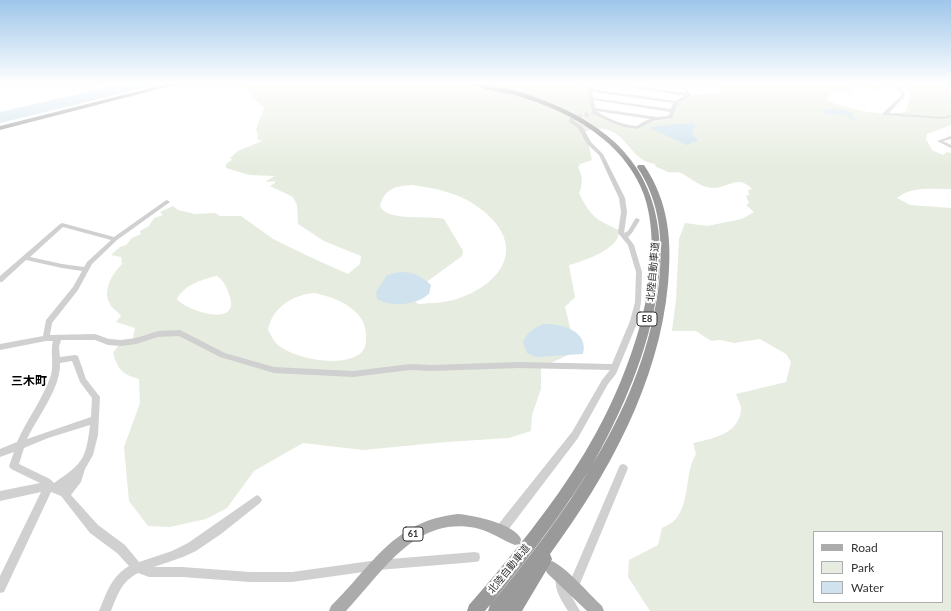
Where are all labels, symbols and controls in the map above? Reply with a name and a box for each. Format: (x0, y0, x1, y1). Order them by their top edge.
street label: 北陸自動車道 (644, 242, 662, 302)
road number: E8 (637, 312, 657, 326)
district label: 三木町 (11, 374, 47, 388)
road number: 61 (403, 527, 423, 541)
legend (813, 531, 943, 603)
text: Road (851, 540, 878, 555)
street label: 北陸自動車道 (485, 542, 533, 596)
text: Park (851, 560, 874, 575)
text: Water (851, 580, 884, 595)

